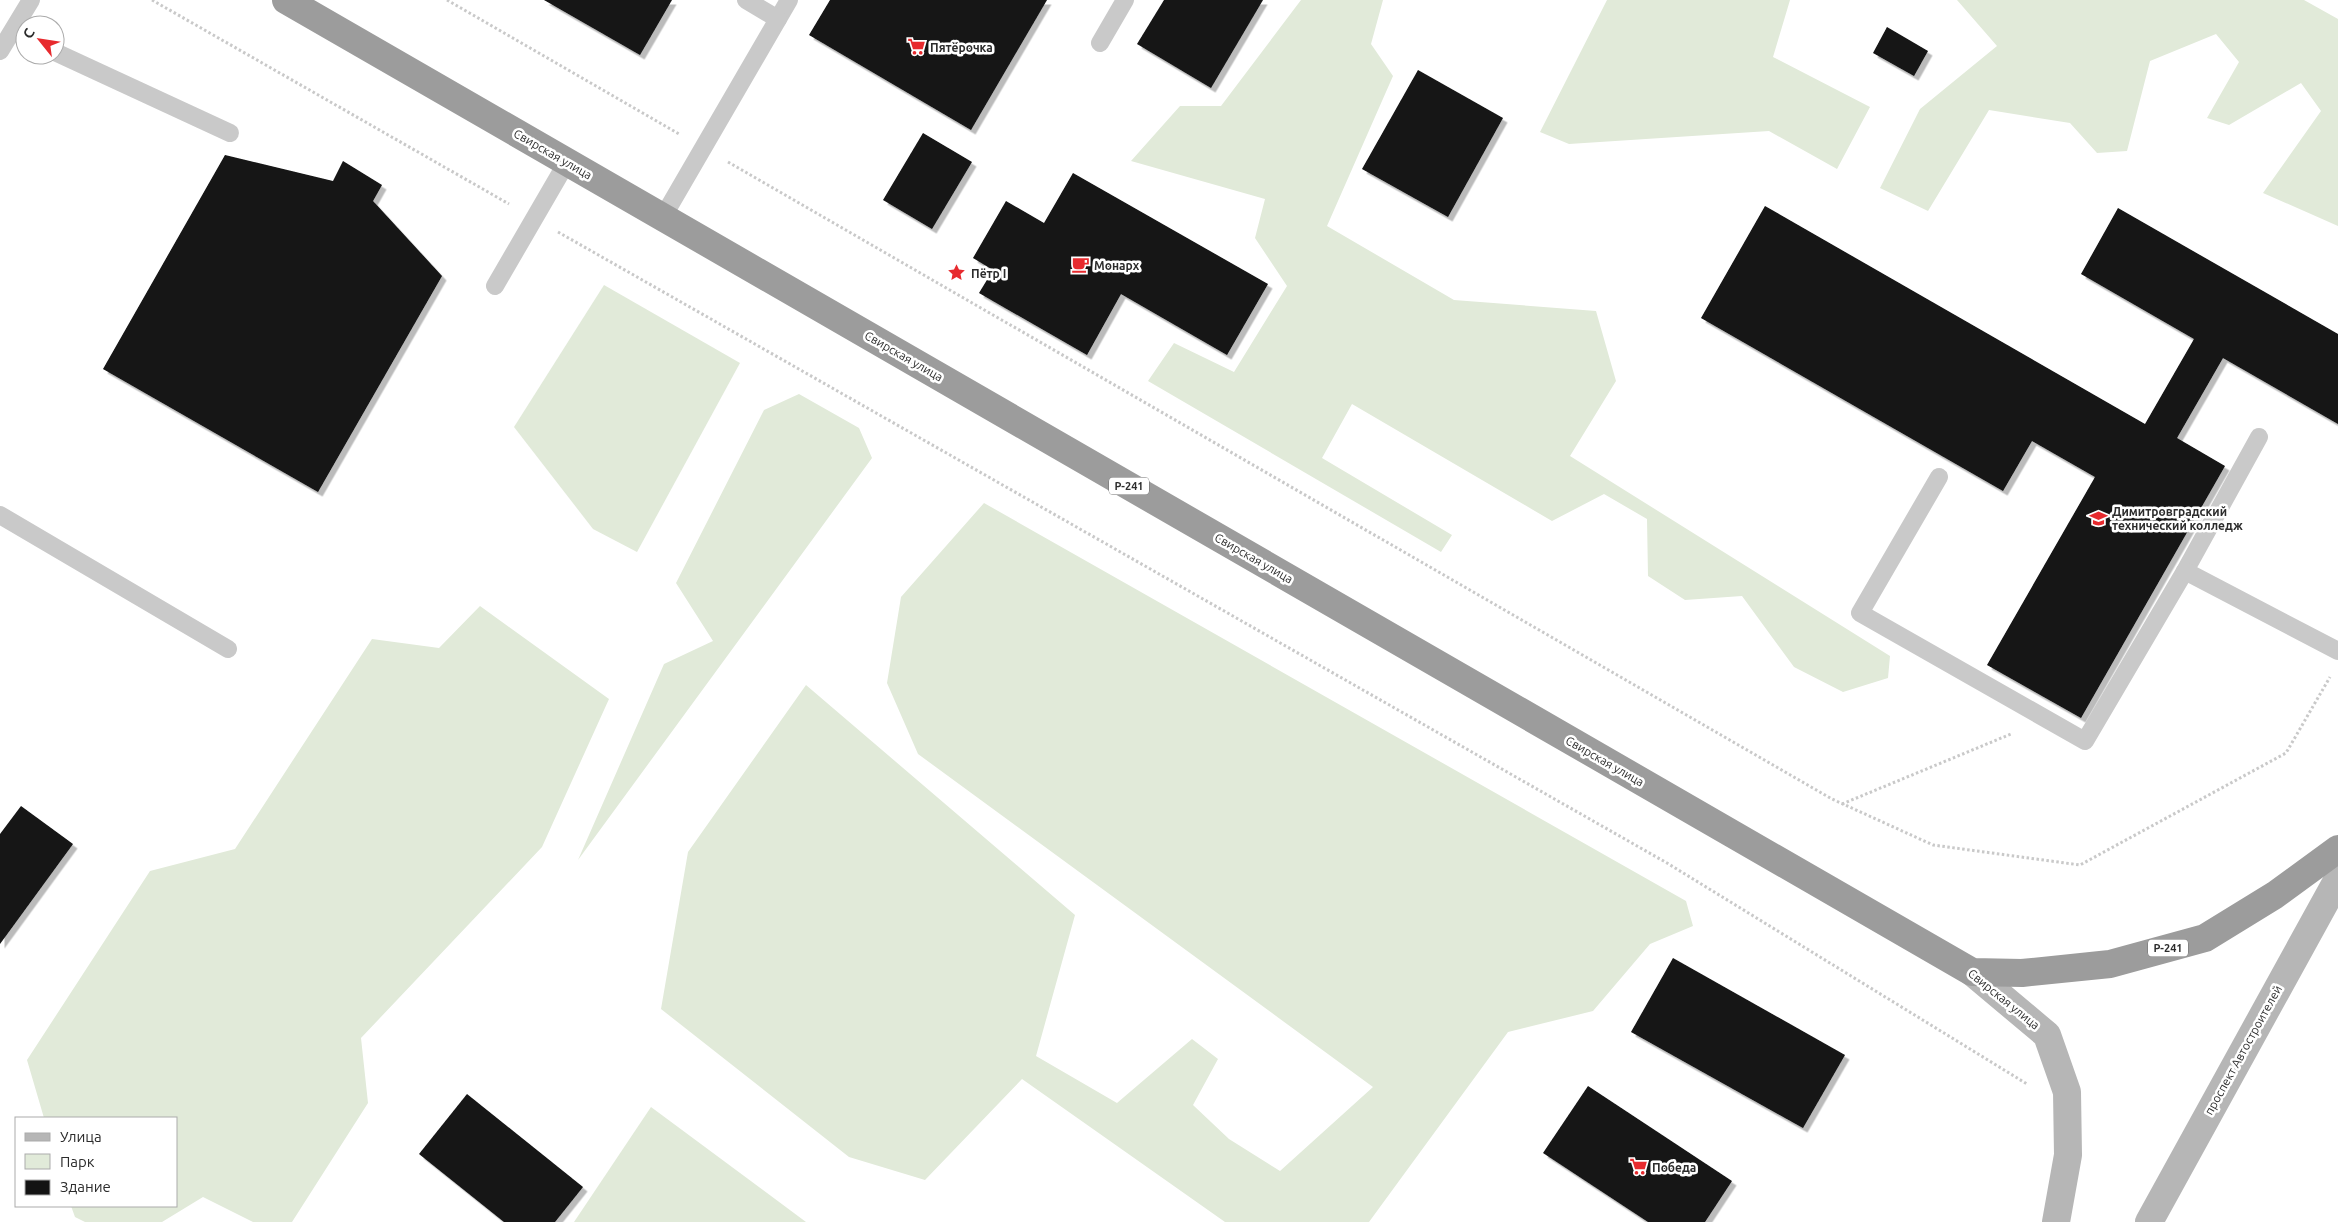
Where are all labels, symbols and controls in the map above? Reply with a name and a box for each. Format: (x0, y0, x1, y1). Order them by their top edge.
north arrow (15, 15, 65, 65)
text: С (20, 26, 38, 41)
supermarket icon: Пятёрочка (906, 37, 926, 57)
place label: Пятёрочка (930, 41, 993, 54)
street label: Свирская улица (512, 126, 594, 182)
cafe icon: Монарх (1070, 255, 1090, 275)
place label: Монарх (1094, 259, 1140, 272)
place icon: Пётр I (947, 263, 967, 283)
place label: Пётр I (971, 267, 1006, 280)
street label: Свирская улица (863, 328, 945, 384)
road number: Р-241 (1109, 478, 1149, 494)
place label: Димитровградский технический колледж (2112, 505, 2243, 532)
school or university icon: Димитровградский технический колледж (2088, 508, 2108, 528)
street label: Свирская улица (1213, 530, 1295, 586)
street label: Свирская улица (1564, 733, 1646, 789)
road number: Р-241 (2148, 940, 2188, 956)
street label: Свирская улица (1966, 966, 2042, 1032)
street label: проспект Автостроителей (2202, 983, 2284, 1117)
legend (15, 1117, 178, 1207)
text: Улица (60, 1128, 102, 1145)
text: Парк (60, 1153, 95, 1170)
supermarket icon: Победа (1628, 1157, 1648, 1177)
place label: Победа (1652, 1161, 1696, 1174)
text: Здание (60, 1178, 111, 1195)

